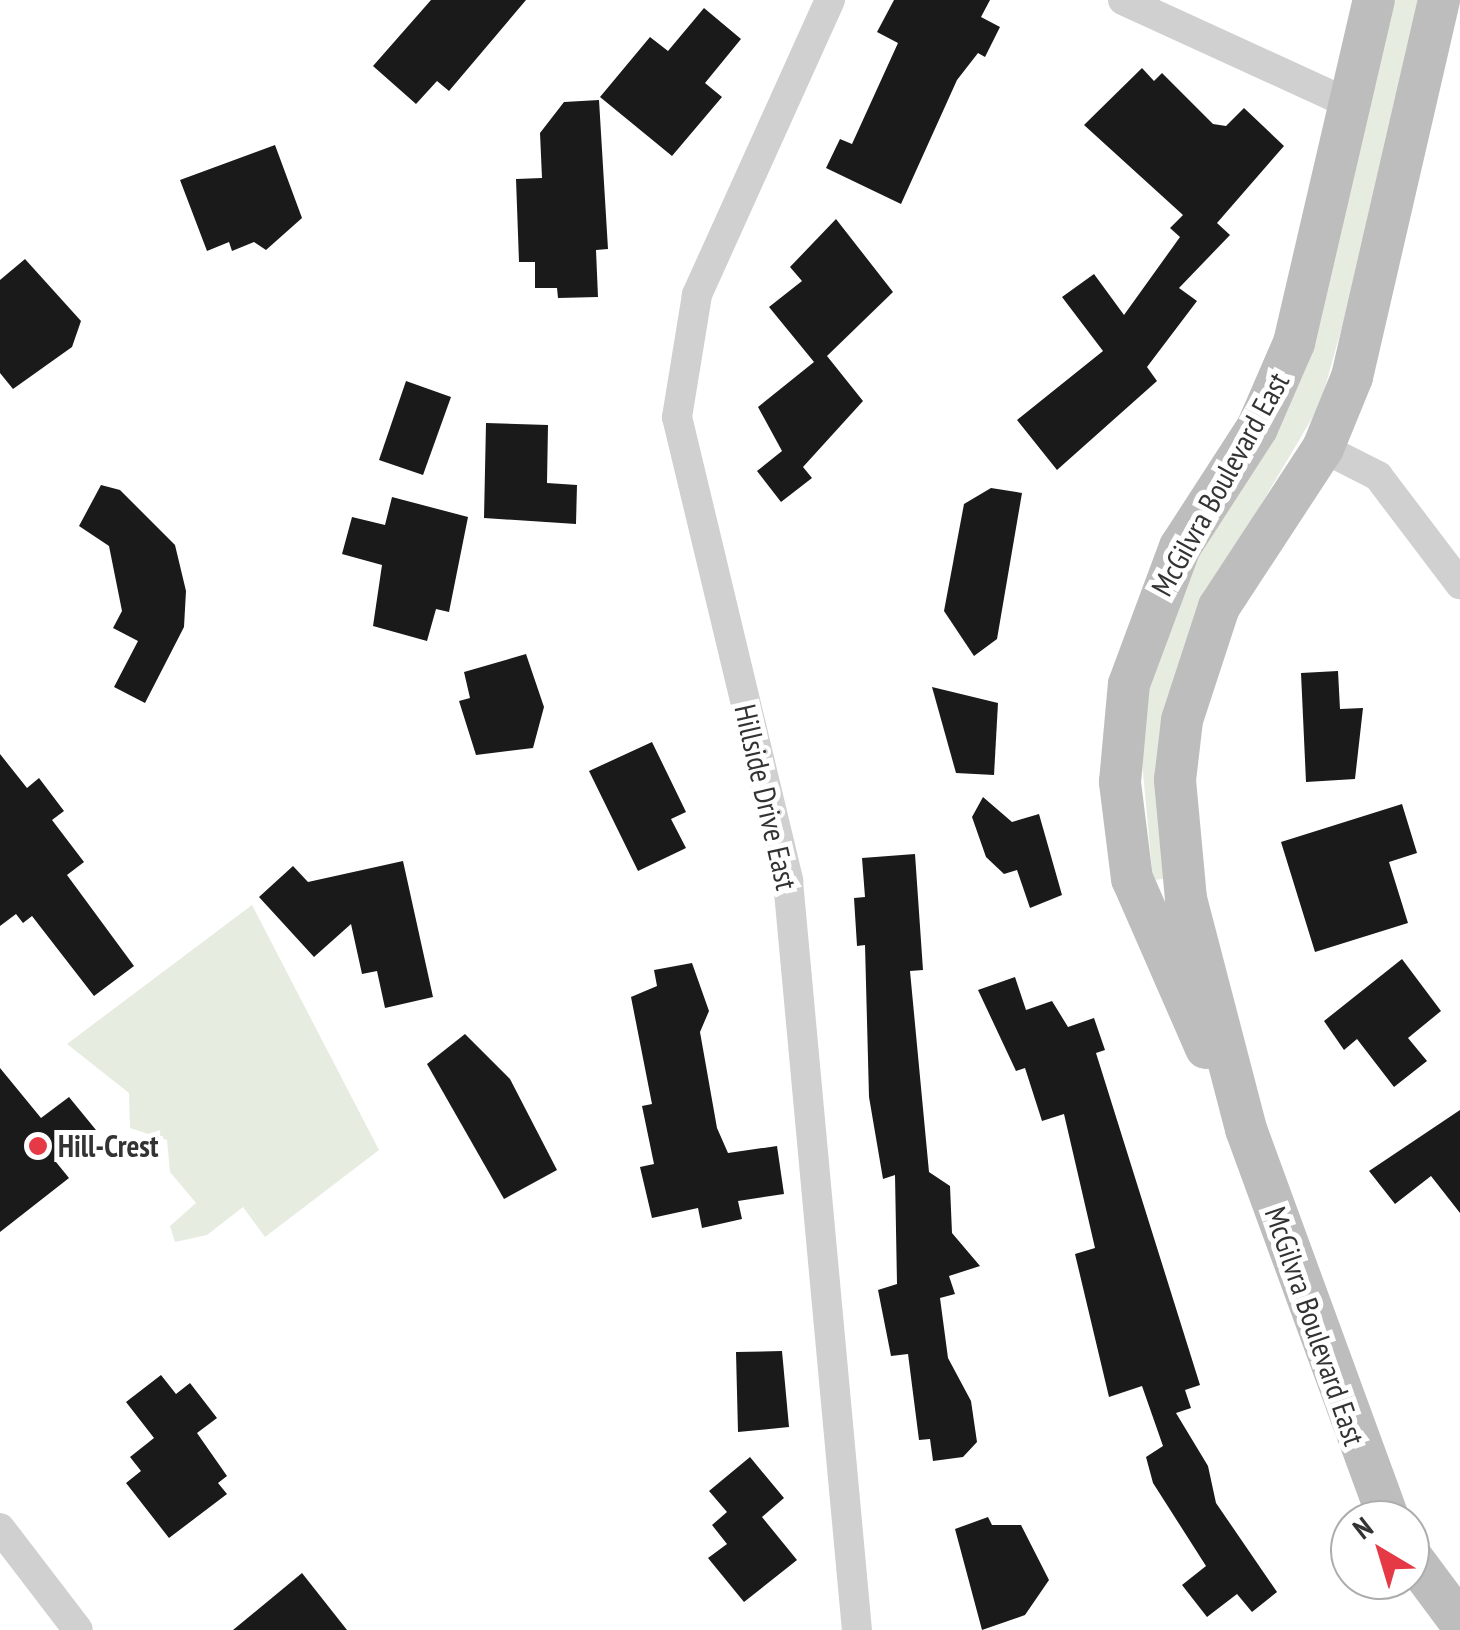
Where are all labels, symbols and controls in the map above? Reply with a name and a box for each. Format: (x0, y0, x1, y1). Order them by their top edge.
street label: McGilvra Boulevard East (1144, 366, 1296, 602)
street label: Hillside Drive East (727, 701, 805, 893)
place label: Hill-Crest (58, 1128, 159, 1164)
marker: Hill-Crest (27, 1135, 49, 1157)
street label: McGilvra Boulevard East (1257, 1202, 1373, 1450)
north arrow (1330, 1500, 1430, 1600)
text: N (1345, 1508, 1380, 1547)

